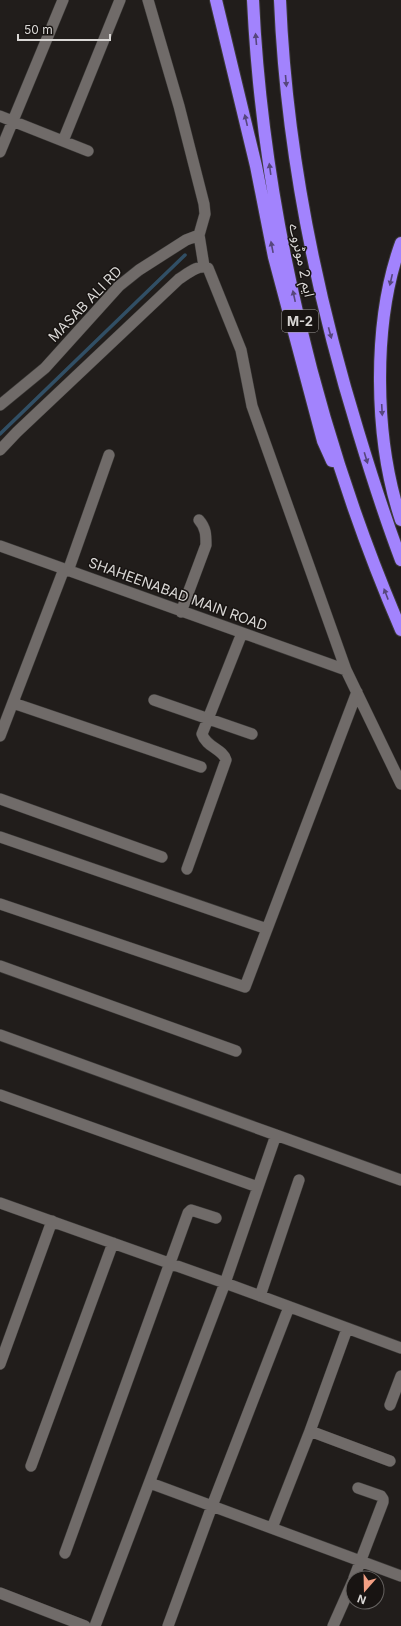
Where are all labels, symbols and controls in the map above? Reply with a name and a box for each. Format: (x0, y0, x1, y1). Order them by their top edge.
scale bar (18, 16, 110, 42)
text: 50 m (24, 22, 53, 37)
one-way arrow (252, 33, 259, 45)
one-way arrow (282, 75, 289, 87)
one-way arrow (242, 114, 248, 126)
one-way arrow (267, 162, 273, 175)
street label: ایم 2 موٹروے (283, 221, 319, 299)
one-way arrow (269, 241, 275, 253)
street label: MASAB ALI RD (44, 262, 125, 345)
one-way arrow (388, 274, 394, 287)
one-way arrow (291, 290, 297, 302)
road number: M-2 (282, 310, 318, 332)
one-way arrow (327, 327, 333, 339)
one-way arrow (378, 404, 385, 416)
one-way arrow (363, 452, 369, 464)
street label: SHAHEENABAD MAIN ROAD (87, 553, 270, 634)
one-way arrow (382, 588, 388, 600)
north arrow (345, 1570, 385, 1610)
text: N (355, 1591, 368, 1607)

